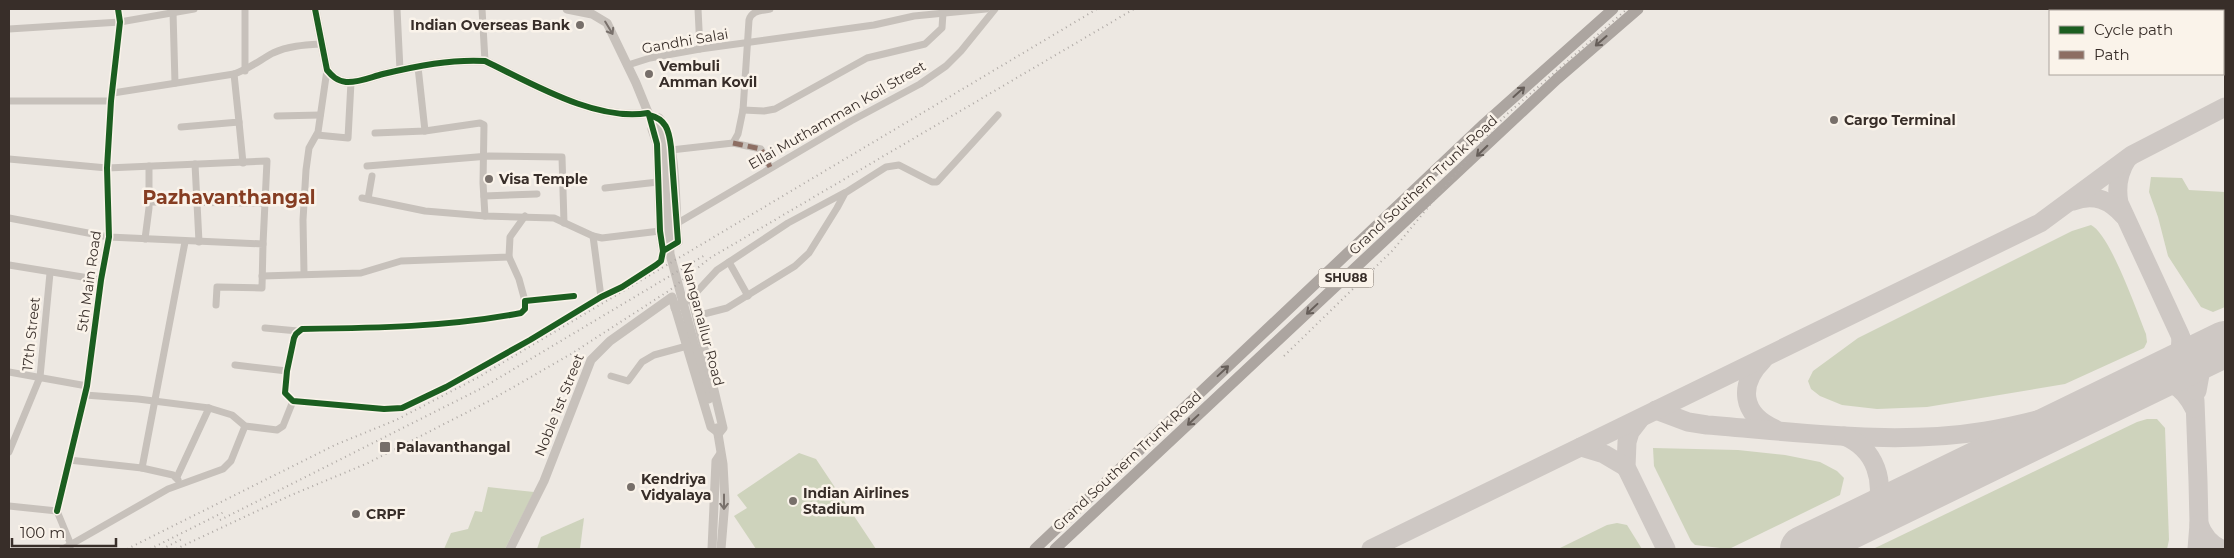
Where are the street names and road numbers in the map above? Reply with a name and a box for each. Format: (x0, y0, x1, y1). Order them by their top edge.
street label: Gandhi Salai (640, 25, 730, 57)
street label: Ellai Muthamman Koil Street (745, 57, 929, 173)
street label: Grand Southern Trunk Road (1345, 111, 1501, 259)
street label: 5th Main Road (73, 229, 105, 333)
street label: Nanganallur Road (678, 260, 728, 388)
road number: SHU88 (1318, 268, 1374, 288)
street label: 17th Street (18, 296, 44, 372)
street label: Noble 1st Street (530, 351, 588, 459)
street label: Grand Southern Trunk Road (1049, 387, 1205, 535)

